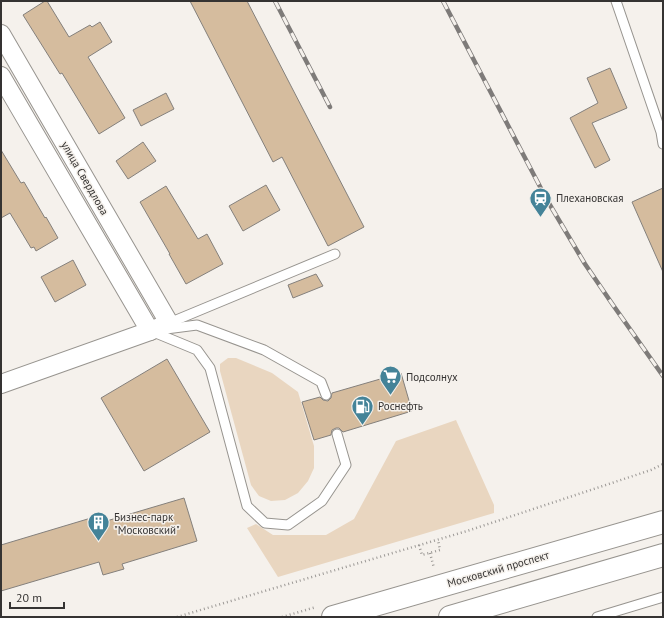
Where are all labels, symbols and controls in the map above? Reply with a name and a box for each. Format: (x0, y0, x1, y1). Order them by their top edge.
street label: улица Свердлова (58, 139, 112, 217)
station icon: Плехановская (528, 185, 554, 218)
place label: Плехановская (556, 191, 623, 205)
supermarket icon: Подсолнух (377, 364, 403, 397)
place label: Подсолнух (406, 370, 458, 384)
fuel station icon: Роснефть (349, 393, 375, 426)
place label: Роснефть (378, 399, 423, 413)
building icon: Бизнес-парк "Московский" (86, 510, 112, 543)
place label: Бизнес-парк "Московский" (114, 510, 180, 537)
street label: Московский проспект (446, 548, 551, 590)
scale bar (10, 584, 64, 610)
text: 20 m (16, 590, 42, 605)

